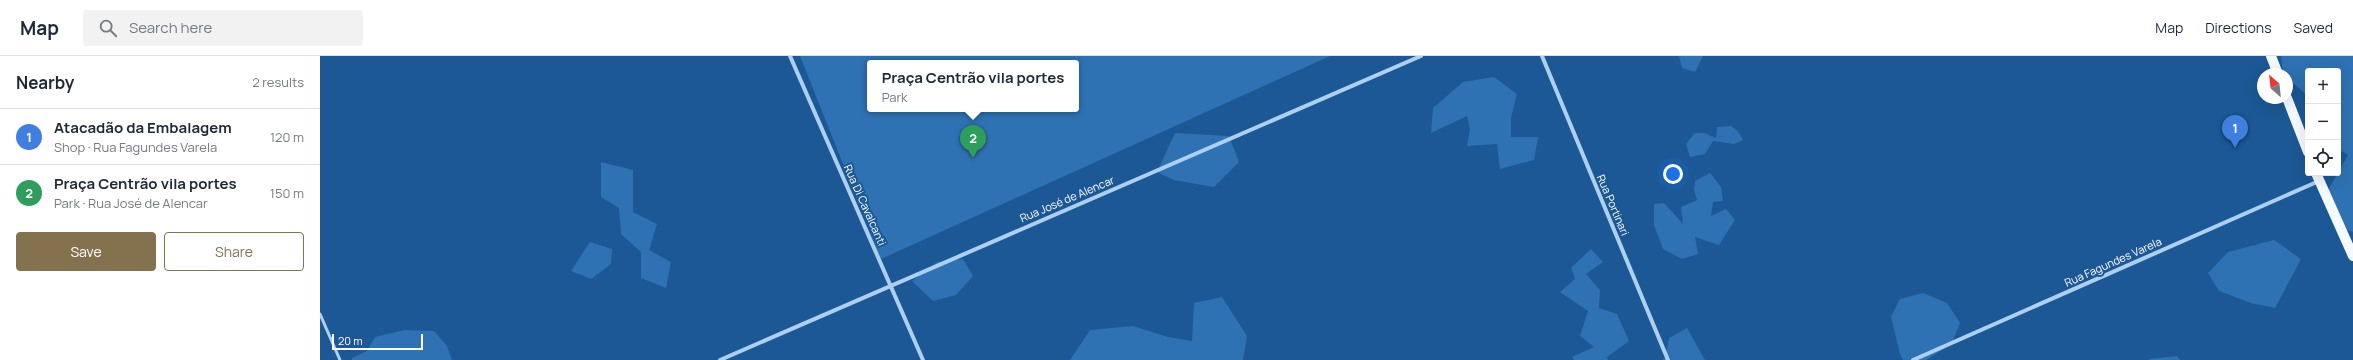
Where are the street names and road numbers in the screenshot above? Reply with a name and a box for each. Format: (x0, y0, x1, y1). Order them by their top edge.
street label: Rua Di Cavalcanti (841, 162, 890, 248)
street label: Rua José de Alencar (1017, 172, 1116, 225)
street label: Rua Portinari (1594, 172, 1633, 238)
street label: Rua Fagundes Varela (2062, 233, 2164, 290)

